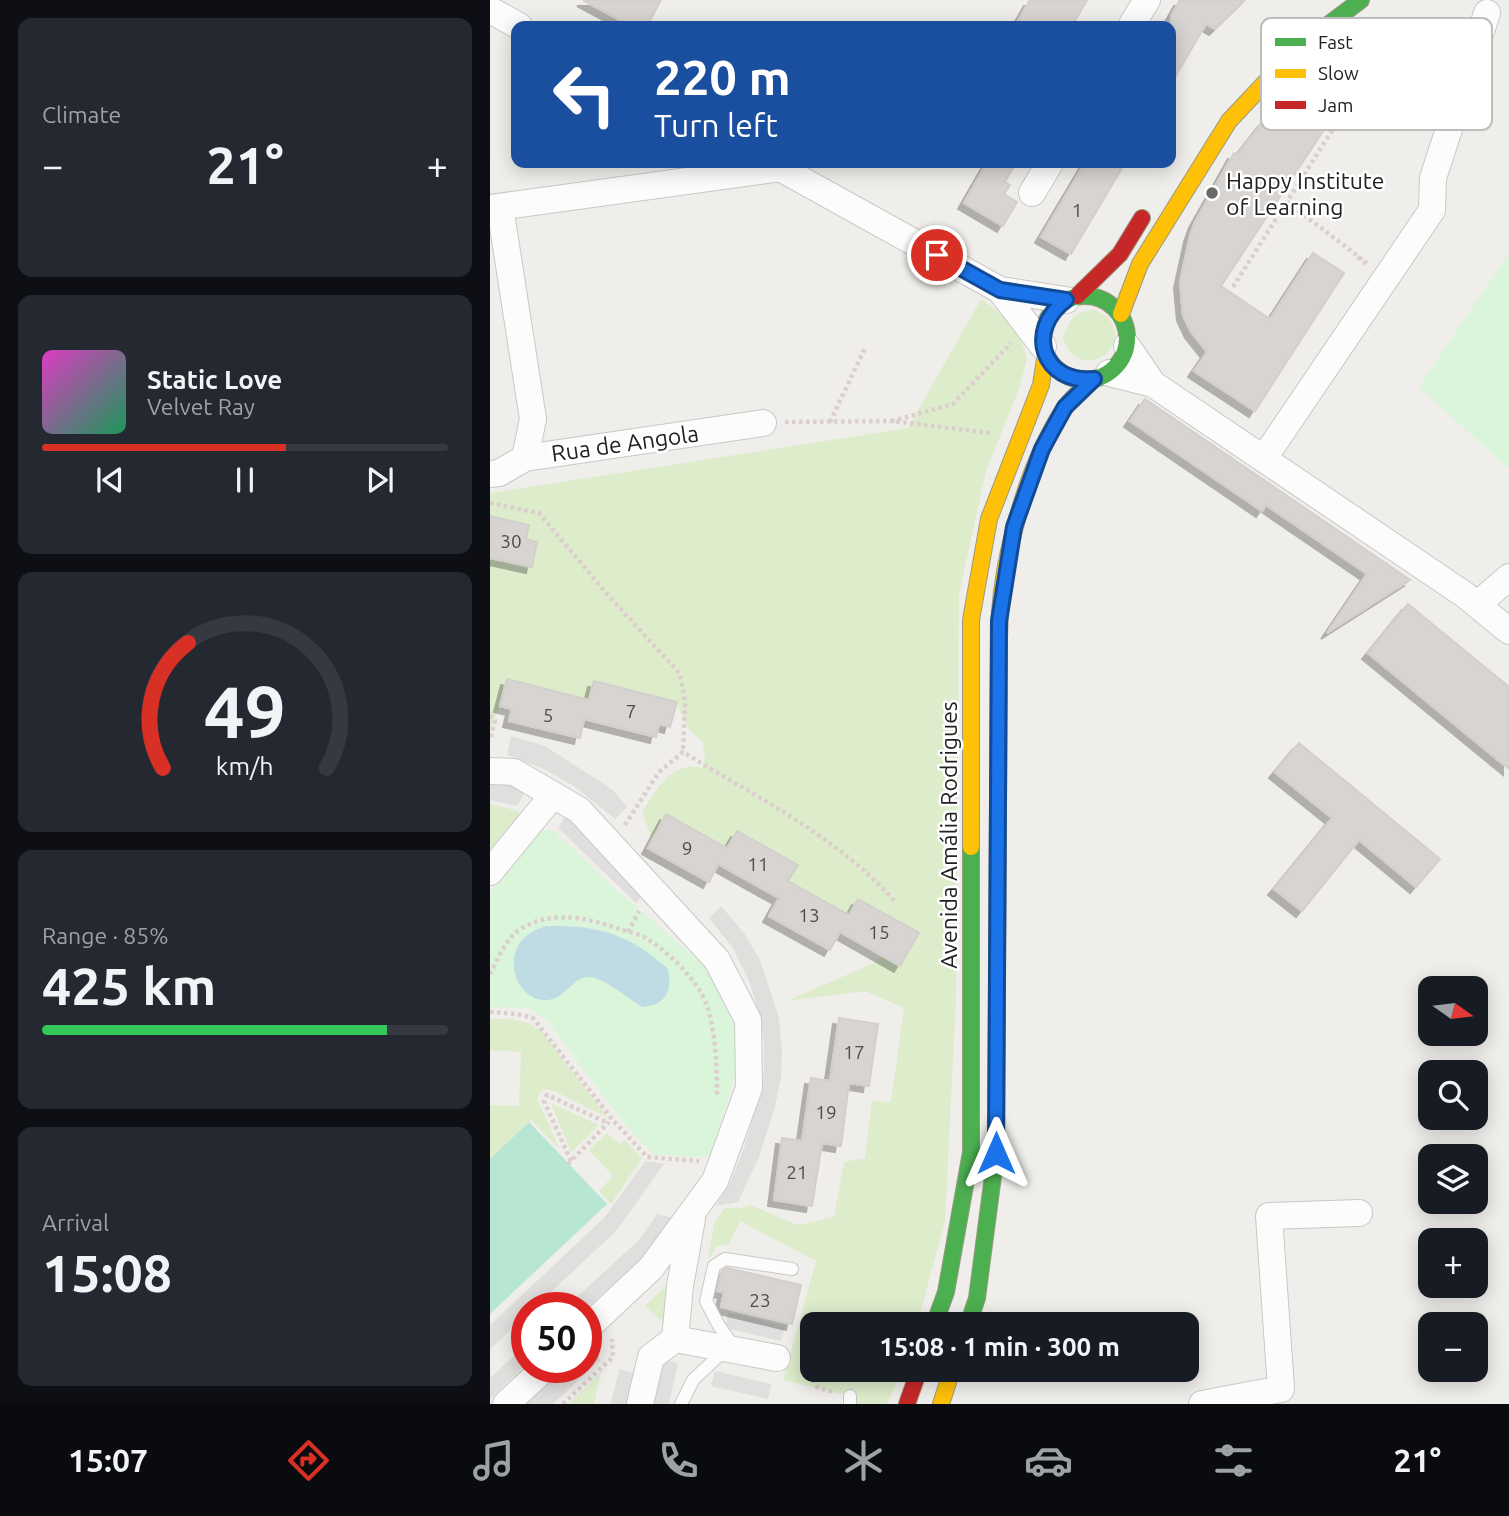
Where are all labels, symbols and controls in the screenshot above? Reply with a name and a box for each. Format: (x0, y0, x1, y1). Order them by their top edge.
legend (1261, 18, 1492, 130)
text: Fast (1318, 31, 1353, 53)
icon: left (539, 49, 630, 140)
text: 220 m (654, 49, 791, 104)
text: Slow (1318, 62, 1359, 84)
text: Jam (1318, 94, 1354, 116)
text: Climate (42, 102, 121, 127)
text: Turn left (654, 107, 778, 143)
text: 21° (206, 136, 284, 194)
text: − (42, 144, 63, 186)
text: + (427, 144, 448, 186)
place label: Happy Institute of Learning (1226, 168, 1385, 219)
marker: Happy Institute of Learning (1204, 185, 1220, 201)
house number: 1 (1072, 199, 1082, 221)
pin (907, 225, 967, 285)
icon: arrive (918, 236, 956, 274)
text: Static Love (147, 365, 282, 394)
text: Velvet Ray (147, 394, 255, 419)
street label: Rua de Angola (550, 420, 700, 466)
icon: previous (91, 461, 129, 499)
icon: pause (226, 461, 264, 499)
icon: next (361, 461, 399, 499)
house number: 30 (500, 530, 522, 552)
text: 49 (204, 670, 286, 752)
house number: 7 (626, 700, 636, 722)
street label: Avenida Amália Rodrigues (936, 701, 961, 969)
house number: 5 (543, 704, 553, 726)
text: km/h (216, 752, 274, 780)
house number: 9 (682, 837, 692, 859)
house number: 11 (747, 853, 769, 875)
house number: 13 (798, 904, 820, 926)
house number: 15 (868, 921, 890, 943)
text: Range · 85% (42, 923, 169, 948)
text: 425 km (42, 957, 216, 1015)
north arrow (1418, 976, 1488, 1046)
map controls (1418, 976, 1488, 1382)
house number: 17 (843, 1041, 865, 1063)
button: search (1418, 1060, 1488, 1130)
house number: 19 (815, 1101, 837, 1123)
position arrow (959, 1116, 1033, 1190)
button: layers (1418, 1144, 1488, 1214)
house number: 21 (786, 1161, 808, 1183)
text: Arrival (42, 1210, 109, 1235)
button: + (1418, 1228, 1488, 1298)
text: 15:08 (42, 1244, 172, 1302)
house number: 23 (749, 1289, 771, 1311)
speed limit sign: 50 (511, 1292, 602, 1383)
button: − (1418, 1312, 1488, 1382)
text: 15:08 · 1 min · 300 m (879, 1332, 1120, 1361)
icon: directions (284, 1436, 333, 1485)
icon: music (469, 1436, 518, 1485)
icon: phone (654, 1436, 703, 1485)
icon: climate (839, 1436, 888, 1485)
icon: car (1024, 1436, 1073, 1485)
icon: filters (1209, 1436, 1258, 1485)
text: 15:07 (68, 1442, 148, 1478)
text: 21° (1394, 1442, 1441, 1478)

